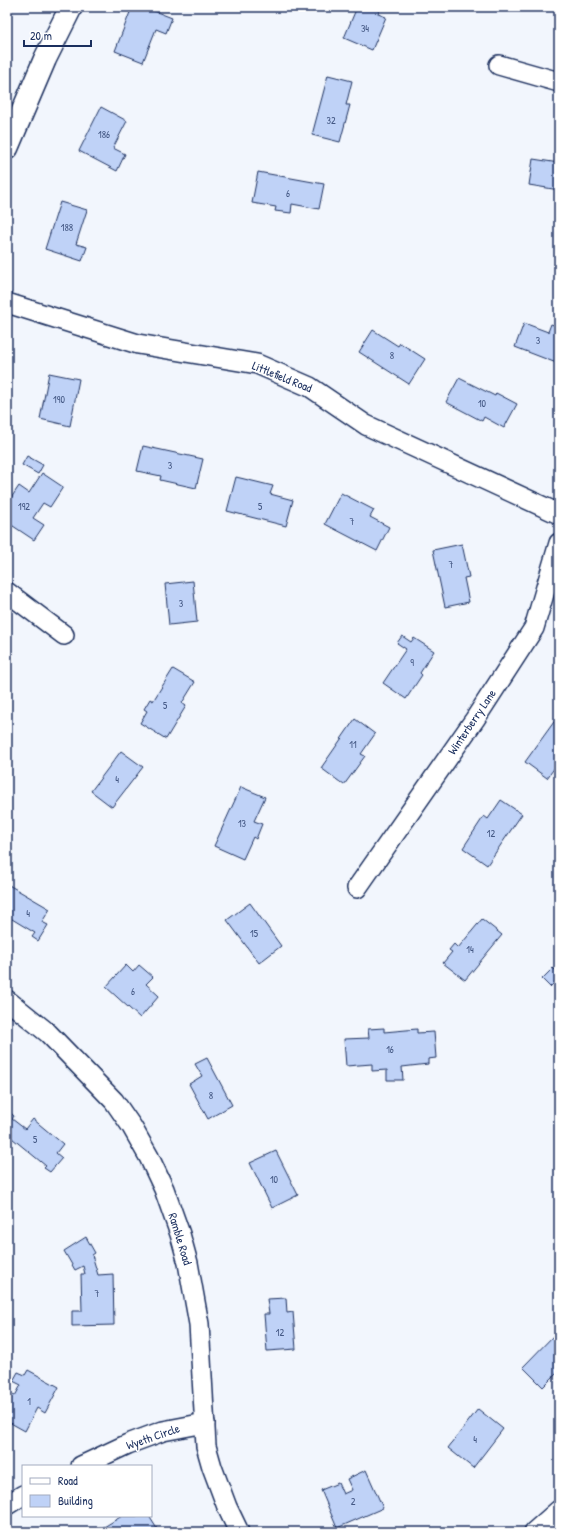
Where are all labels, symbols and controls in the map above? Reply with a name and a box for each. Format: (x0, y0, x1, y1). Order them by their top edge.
scale bar (24, 22, 91, 48)
house number: 34 (361, 22, 369, 35)
text: 20 m (30, 27, 52, 44)
house number: 32 (326, 114, 336, 127)
house number: 186 (98, 128, 110, 141)
house number: 6 (286, 187, 290, 200)
house number: 188 (61, 221, 73, 234)
house number: 3 (536, 334, 541, 347)
house number: 8 (390, 349, 394, 362)
street label: Littlefield Road (250, 357, 315, 396)
house number: 190 (53, 393, 65, 406)
house number: 10 (478, 397, 487, 410)
house number: 3 (168, 459, 173, 472)
house number: 192 (18, 500, 30, 513)
house number: 5 (258, 500, 263, 513)
house number: 7 (350, 515, 355, 528)
house number: 7 (449, 558, 454, 571)
house number: 3 (179, 597, 184, 610)
house number: 9 (410, 656, 414, 669)
street label: Winterberry Lane (444, 686, 500, 758)
house number: 5 (163, 699, 168, 712)
house number: 11 (349, 738, 357, 751)
house number: 4 (115, 773, 119, 786)
house number: 13 (238, 817, 247, 830)
house number: 12 (487, 827, 495, 840)
house number: 4 (26, 907, 30, 920)
house number: 15 (250, 927, 259, 940)
house number: 14 (466, 943, 474, 956)
house number: 6 (131, 985, 135, 998)
house number: 16 (386, 1043, 394, 1056)
house number: 8 (209, 1089, 213, 1102)
house number: 5 (33, 1133, 38, 1146)
house number: 10 (270, 1173, 279, 1186)
street label: Ramble Road (165, 1211, 197, 1267)
house number: 7 (95, 1287, 100, 1300)
house number: 12 (276, 1326, 284, 1339)
house number: 1 (27, 1395, 31, 1408)
street label: Wyeth Circle (124, 1419, 182, 1454)
house number: 4 (473, 1433, 477, 1446)
legend (22, 1465, 152, 1517)
text: Road (58, 1472, 78, 1489)
text: Building (58, 1492, 93, 1509)
house number: 2 (351, 1495, 356, 1508)

